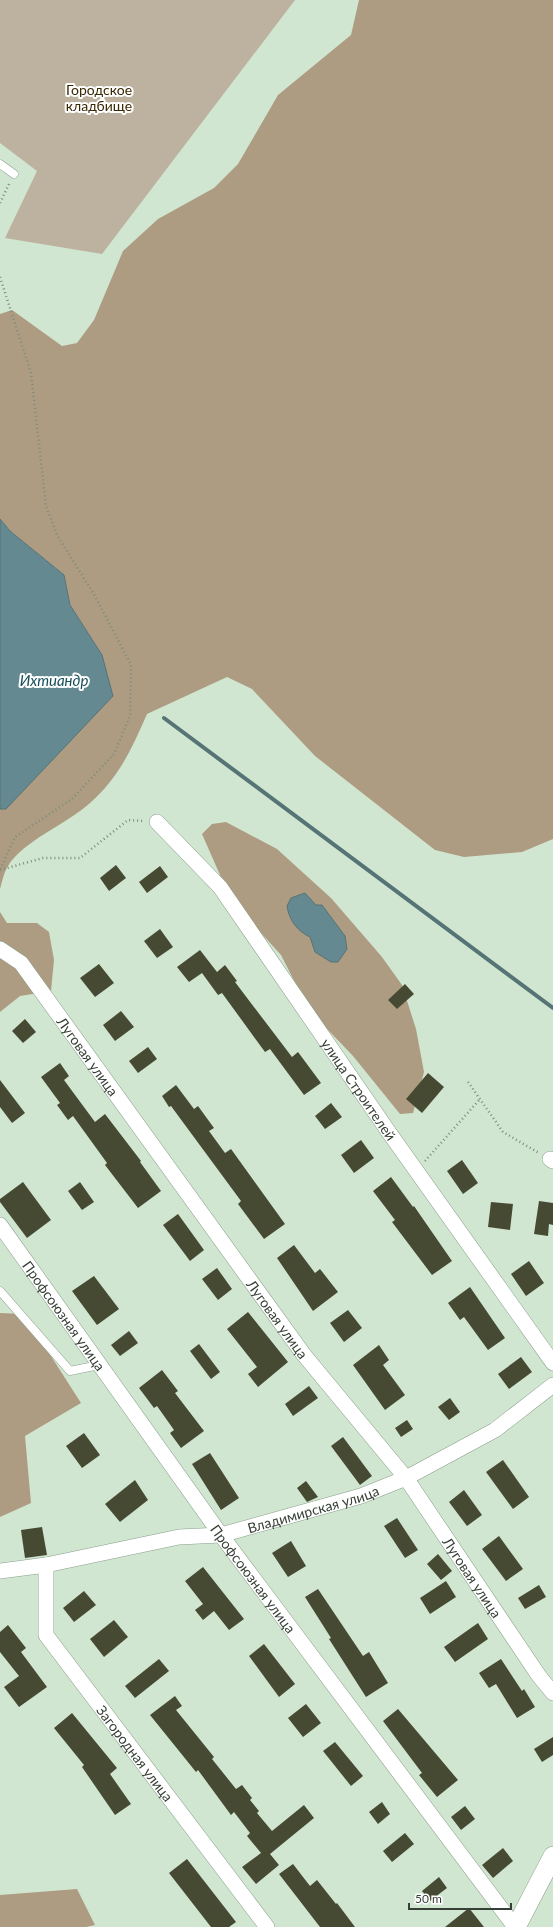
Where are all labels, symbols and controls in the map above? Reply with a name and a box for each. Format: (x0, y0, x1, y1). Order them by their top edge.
park label: Городское кладбище (66, 81, 132, 114)
water label: Ихтиандр (20, 671, 88, 689)
street label: Луговая улица (53, 1012, 122, 1099)
street label: улица Строителей (318, 1035, 400, 1143)
street label: Профсоюзная улица (19, 1257, 109, 1374)
street label: Луговая улица (243, 1275, 312, 1362)
street label: Владимирская улица (245, 1481, 381, 1536)
street label: Профсоюзная улица (208, 1521, 300, 1636)
street label: Луговая улица (439, 1533, 506, 1621)
street label: Загородная улица (93, 1702, 177, 1804)
scale bar (409, 1885, 511, 1911)
text: 50 m (415, 1891, 442, 1906)

